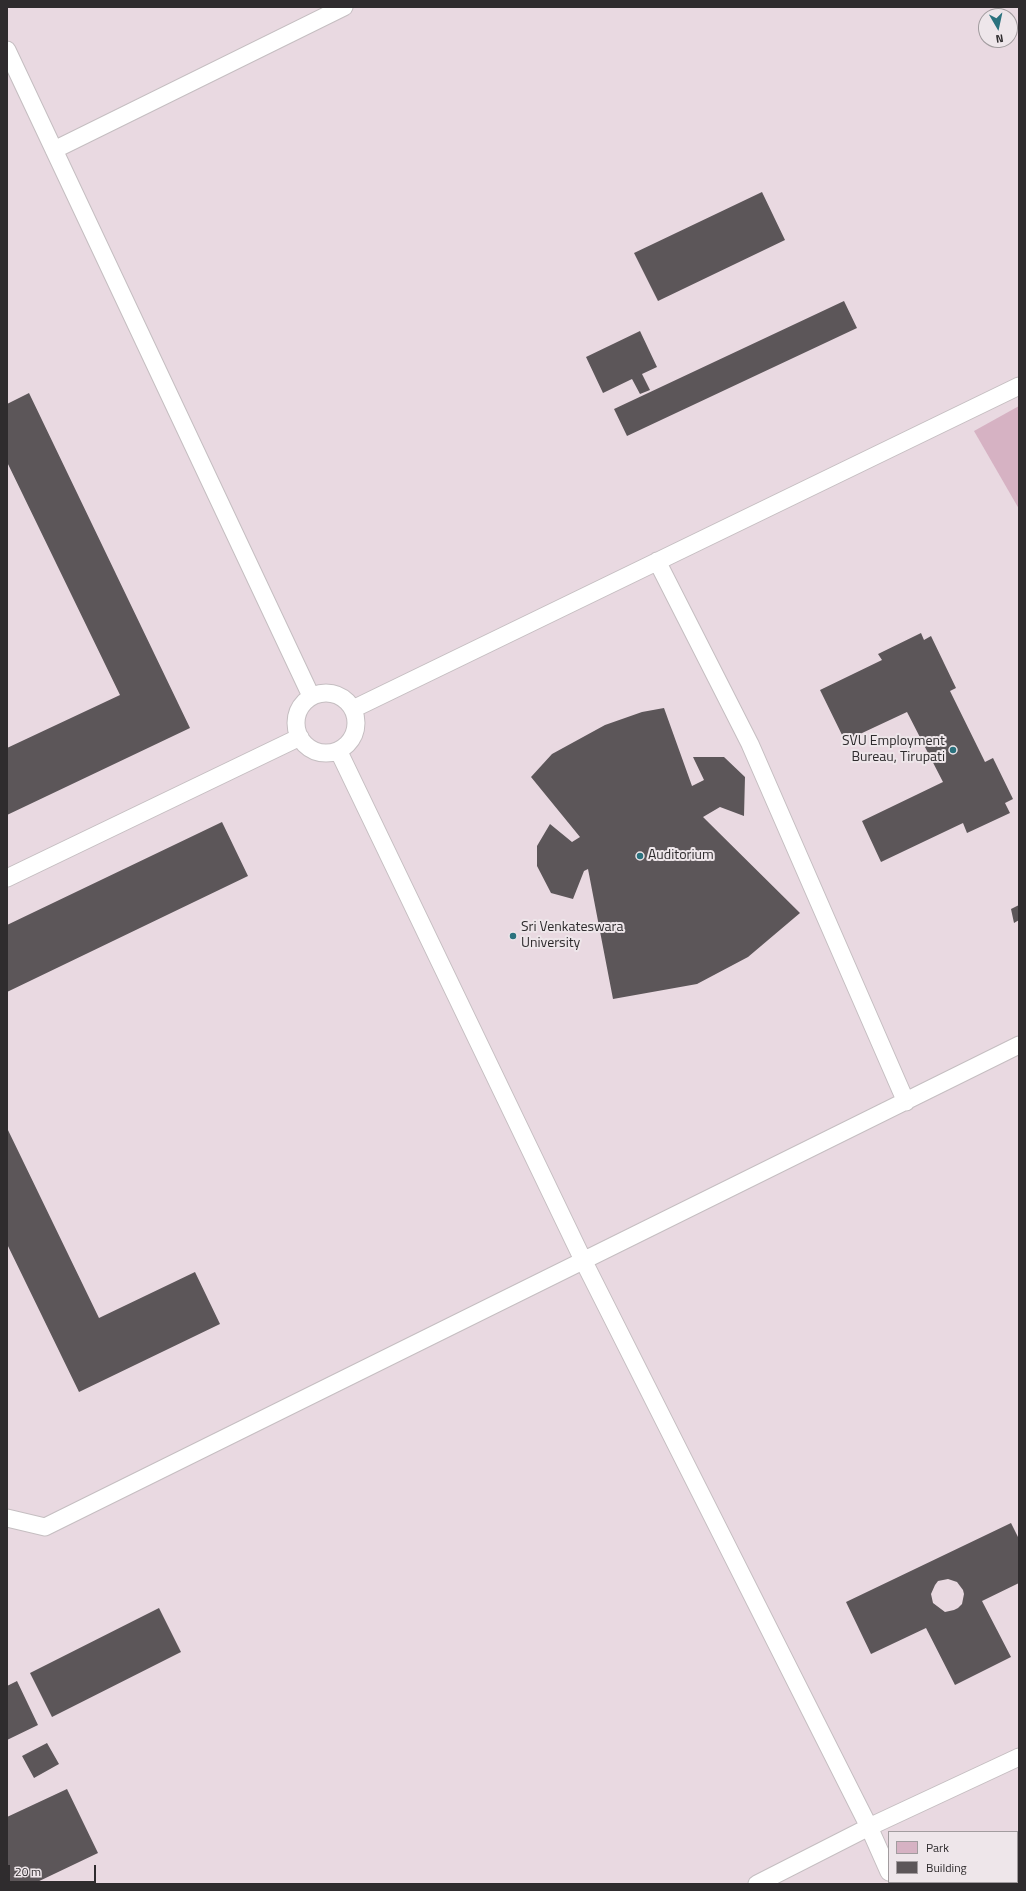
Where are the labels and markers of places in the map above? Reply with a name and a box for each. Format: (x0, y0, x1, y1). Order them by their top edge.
place label: SVU Employment Bureau, Tirupati (842, 734, 945, 766)
marker: SVU Employment Bureau, Tirupati (948, 745, 958, 755)
place label: Auditorium (648, 848, 714, 864)
marker: Auditorium (635, 851, 645, 861)
place label: Sri Venkateswara University (521, 920, 623, 952)
marker: Sri Venkateswara University (508, 931, 518, 941)

